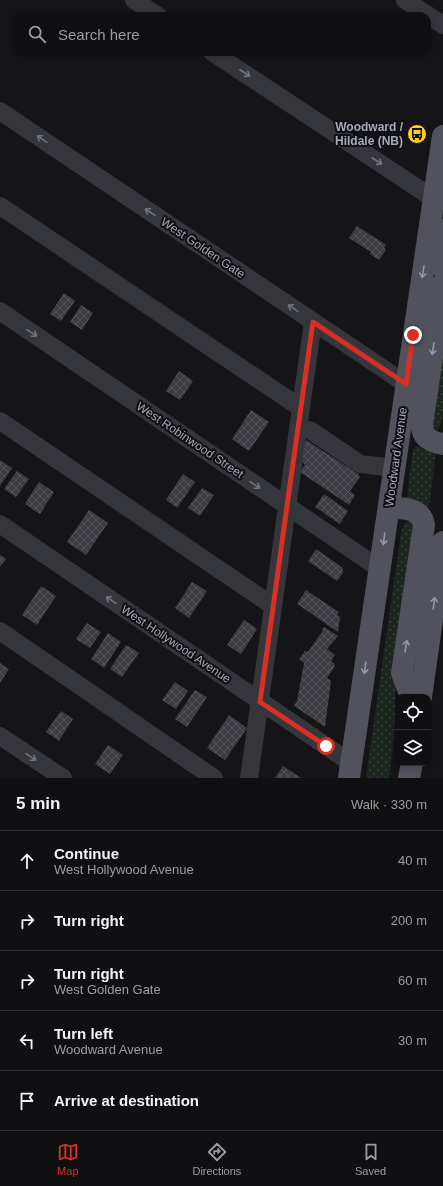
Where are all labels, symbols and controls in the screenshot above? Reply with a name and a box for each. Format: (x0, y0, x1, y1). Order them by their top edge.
search box (12, 12, 431, 56)
icon: search (26, 23, 48, 45)
text: Search here (58, 26, 140, 43)
one-way arrow (239, 70, 251, 78)
place label: Woodward / Hildale (NB) (335, 120, 404, 148)
bus stop icon: Woodward / Hildale (NB) (406, 123, 428, 145)
one-way arrow (36, 135, 48, 143)
one-way arrow (371, 157, 383, 165)
one-way arrow (145, 208, 156, 216)
street label: West Golden Gate (158, 215, 248, 282)
one-way arrow (419, 265, 427, 278)
one-way arrow (287, 304, 298, 312)
route end (404, 326, 422, 344)
one-way arrow (26, 329, 37, 337)
one-way arrow (429, 342, 437, 355)
street label: West Robinwood Street (134, 399, 247, 481)
street label: Woodward Avenue (382, 406, 410, 508)
one-way arrow (250, 481, 261, 489)
one-way arrow (380, 532, 388, 545)
one-way arrow (106, 596, 117, 604)
one-way arrow (430, 597, 438, 610)
street label: West Hollywood Avenue (119, 602, 234, 686)
one-way arrow (402, 640, 410, 653)
one-way arrow (361, 661, 369, 674)
map controls (395, 694, 431, 766)
button: locate (395, 694, 431, 730)
button: layers (395, 730, 431, 766)
route start (317, 737, 335, 755)
one-way arrow (26, 753, 37, 761)
text: 5 min (16, 794, 60, 813)
text: Walk · 330 m (351, 797, 427, 812)
text: Continue (54, 845, 119, 862)
icon: ahead (16, 850, 38, 872)
text: 40 m (398, 853, 427, 868)
text: West Hollywood Avenue (54, 862, 194, 877)
icon: right (16, 910, 38, 932)
text: Turn right (54, 912, 124, 929)
text: 200 m (391, 913, 427, 928)
text: Turn right (54, 965, 124, 982)
icon: right (16, 970, 38, 992)
text: 60 m (398, 973, 427, 988)
text: West Golden Gate (54, 982, 161, 997)
text: Turn left (54, 1025, 113, 1042)
icon: left (16, 1030, 38, 1052)
text: 30 m (398, 1033, 427, 1048)
text: Woodward Avenue (54, 1042, 163, 1057)
icon: arrive (16, 1090, 38, 1112)
text: Arrive at destination (54, 1092, 199, 1109)
tab: Map (57, 1141, 79, 1177)
tab: Directions (192, 1141, 241, 1177)
tab: Saved (355, 1141, 386, 1177)

